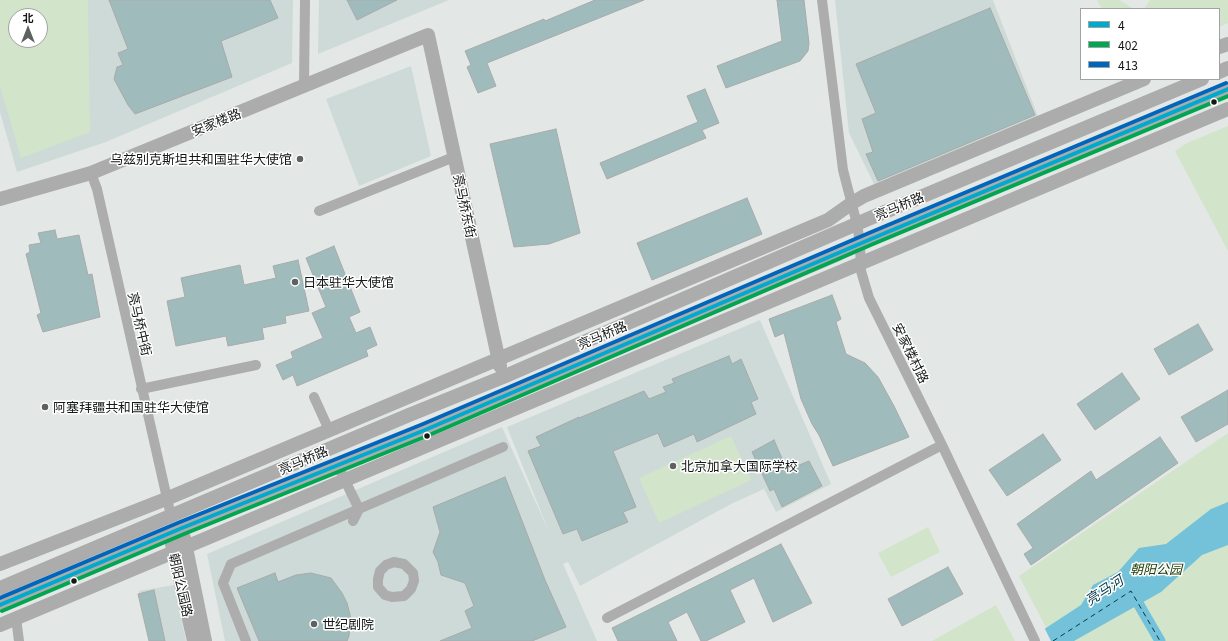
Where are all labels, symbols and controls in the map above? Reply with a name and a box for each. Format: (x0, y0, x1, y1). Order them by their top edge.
north arrow (8, 8, 48, 48)
legend (1080, 8, 1220, 80)
text: 北 (23, 9, 34, 25)
text: 4 (1118, 16, 1125, 33)
text: 402 (1118, 36, 1138, 53)
text: 413 (1118, 56, 1138, 73)
unlabelled marker (1209, 97, 1219, 107)
street label: 安家楼路 (189, 105, 243, 139)
place label: 乌兹别克斯坦共和国驻华大使馆 (110, 151, 292, 167)
marker: 乌兹别克斯坦共和国驻华大使馆 (295, 154, 305, 164)
street label: 亮马桥东街 (451, 173, 479, 239)
street label: 亮马桥路 (872, 189, 926, 223)
place label: 日本驻华大使馆 (303, 274, 394, 290)
marker: 日本驻华大使馆 (290, 277, 300, 287)
street label: 亮马桥中街 (125, 291, 155, 357)
street label: 亮马桥路 (575, 318, 629, 352)
street label: 安家楼村路 (890, 320, 932, 386)
place label: 阿塞拜疆共和国驻华大使馆 (53, 399, 209, 415)
marker: 阿塞拜疆共和国驻华大使馆 (40, 402, 50, 412)
unlabelled marker (422, 431, 432, 441)
street label: 亮马桥路 (276, 443, 330, 477)
place label: 北京加拿大国际学校 (681, 458, 798, 474)
marker: 北京加拿大国际学校 (668, 461, 678, 471)
street label: 朝阳公园路 (166, 552, 196, 618)
park label: 朝阳公园 (1130, 561, 1182, 577)
water label: 亮马河 (1082, 572, 1126, 608)
unlabelled marker (69, 576, 79, 586)
place label: 世纪剧院 (322, 616, 374, 632)
marker: 世纪剧院 (309, 619, 319, 629)

